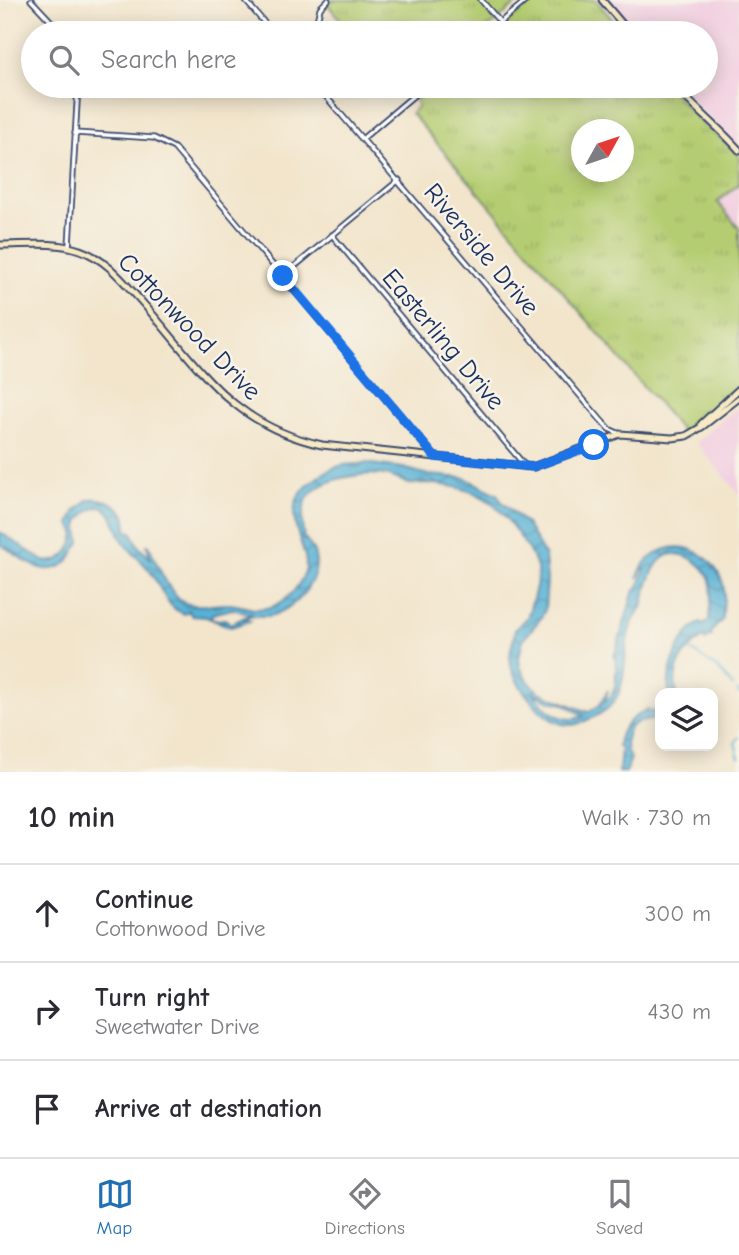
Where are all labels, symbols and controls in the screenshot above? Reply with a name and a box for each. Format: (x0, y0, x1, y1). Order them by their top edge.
search box (21, 21, 718, 98)
icon: search (45, 41, 83, 79)
text: Search here (101, 45, 236, 75)
north arrow (571, 119, 634, 182)
street label: Riverside Drive (417, 177, 545, 322)
street label: Cottonwood Drive (112, 247, 267, 406)
route end (267, 260, 298, 291)
street label: Easterling Drive (376, 263, 511, 416)
route start (578, 429, 609, 460)
map controls (655, 688, 718, 751)
button: layers (655, 688, 718, 751)
text: 10 min (28, 800, 115, 835)
text: Walk · 730 m (582, 804, 711, 831)
text: Continue (95, 885, 193, 915)
icon: ahead (28, 894, 66, 932)
text: 300 m (645, 900, 711, 927)
text: Cottonwood Drive (95, 915, 266, 942)
text: Turn right (95, 983, 209, 1013)
icon: right (28, 992, 66, 1030)
text: 430 m (648, 998, 711, 1025)
text: Sweetwater Drive (95, 1013, 260, 1040)
icon: arrive (28, 1090, 66, 1128)
text: Arrive at destination (95, 1094, 322, 1124)
tab: Map (96, 1175, 134, 1239)
tab: Directions (325, 1175, 405, 1239)
tab: Saved (596, 1175, 643, 1239)

